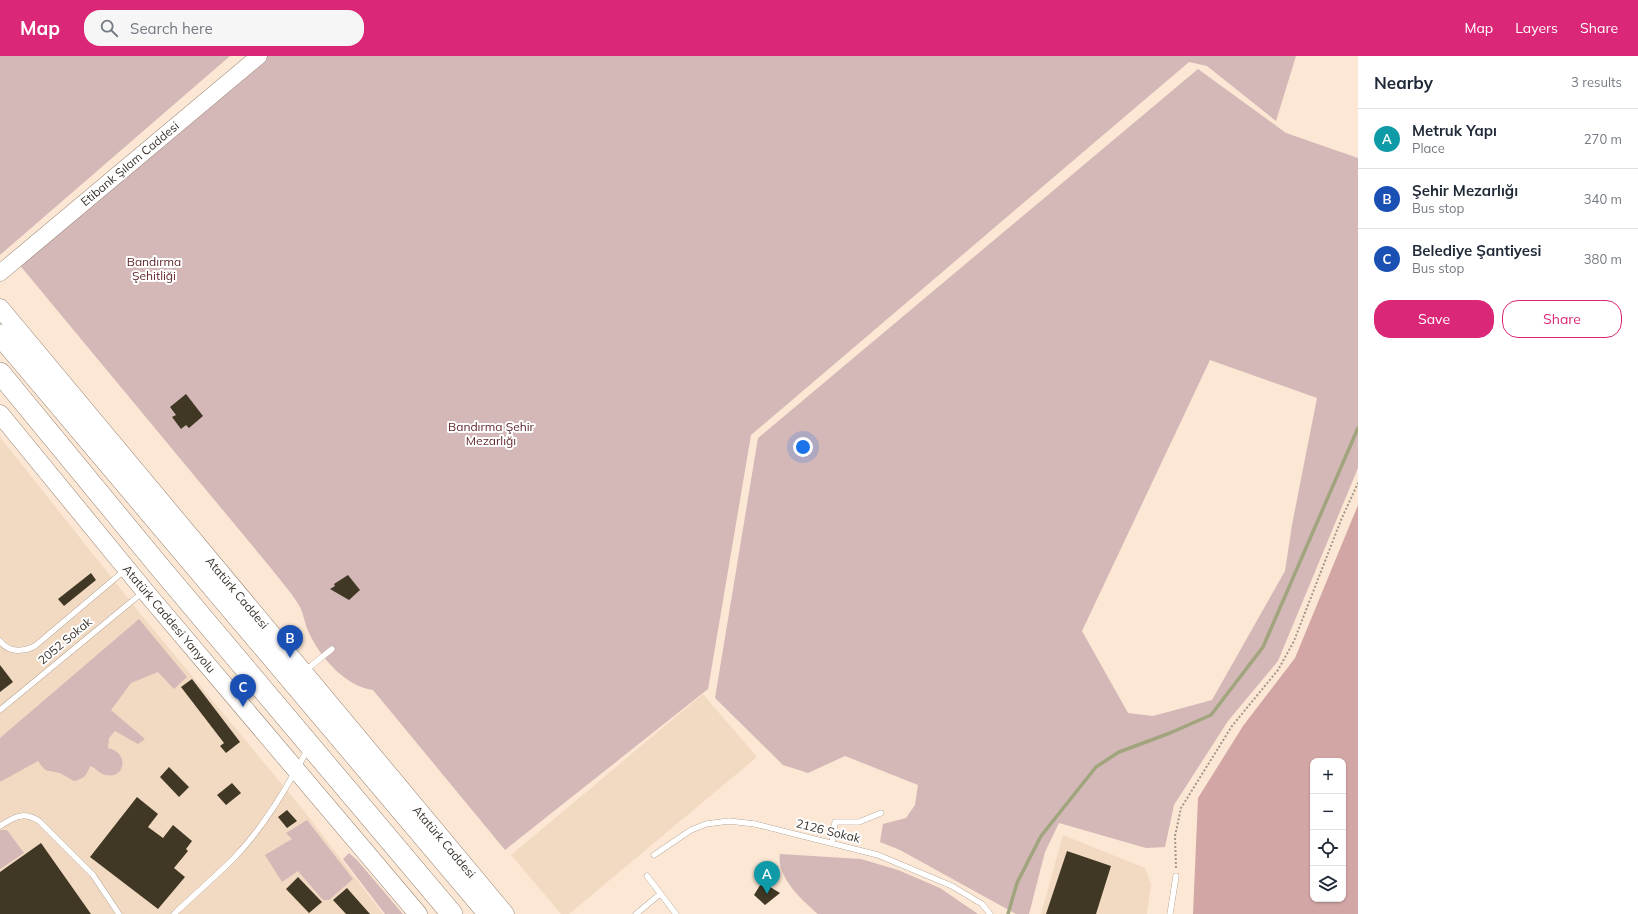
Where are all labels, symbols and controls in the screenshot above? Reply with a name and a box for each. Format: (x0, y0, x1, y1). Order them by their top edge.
search box (84, 10, 364, 46)
text: Map (20, 16, 60, 40)
icon: search (98, 17, 120, 39)
text: Search here (130, 19, 213, 38)
text: Map (1464, 19, 1493, 37)
text: Layers (1515, 19, 1558, 37)
text: Share (1580, 19, 1618, 37)
text: Nearby (1374, 72, 1433, 93)
text: 3 results (1571, 74, 1622, 90)
street label: Etibank Şılam Caddesi (77, 118, 182, 209)
text: Metruk Yapı (1412, 121, 1497, 140)
text: A (1382, 131, 1392, 147)
text: 270 m (1584, 131, 1622, 147)
text: Place (1412, 140, 1445, 156)
text: Şehir Mezarlığı (1412, 181, 1518, 200)
text: B (1383, 191, 1391, 207)
text: 340 m (1584, 191, 1622, 207)
text: Bus stop (1412, 200, 1464, 216)
text: Belediye Şantiyesi (1412, 241, 1542, 260)
text: C (1383, 251, 1391, 267)
text: 380 m (1584, 251, 1622, 267)
park label: Bandırma Şehitliği (127, 254, 181, 283)
text: Bus stop (1412, 260, 1464, 276)
button: Save (1374, 300, 1494, 338)
button: Share (1502, 300, 1622, 338)
park label: Bandırma Şehir Mezarlığı (448, 419, 535, 448)
your location (793, 437, 813, 457)
street label: Atatürk Caddesi (203, 553, 272, 632)
street label: Atatürk Caddesi Yanyolu (120, 562, 219, 676)
street label: 2052 Sokak (35, 613, 95, 667)
pin: B (277, 625, 303, 658)
pin: C (230, 674, 256, 707)
map controls (1310, 758, 1346, 902)
button: + (1310, 758, 1346, 794)
button: − (1310, 794, 1346, 830)
street label: Atatürk Caddesi (410, 802, 479, 881)
street label: 2126 Sokak (794, 815, 863, 846)
button: locate (1310, 830, 1346, 866)
pin: A (754, 861, 780, 894)
button: layers (1310, 866, 1346, 902)

